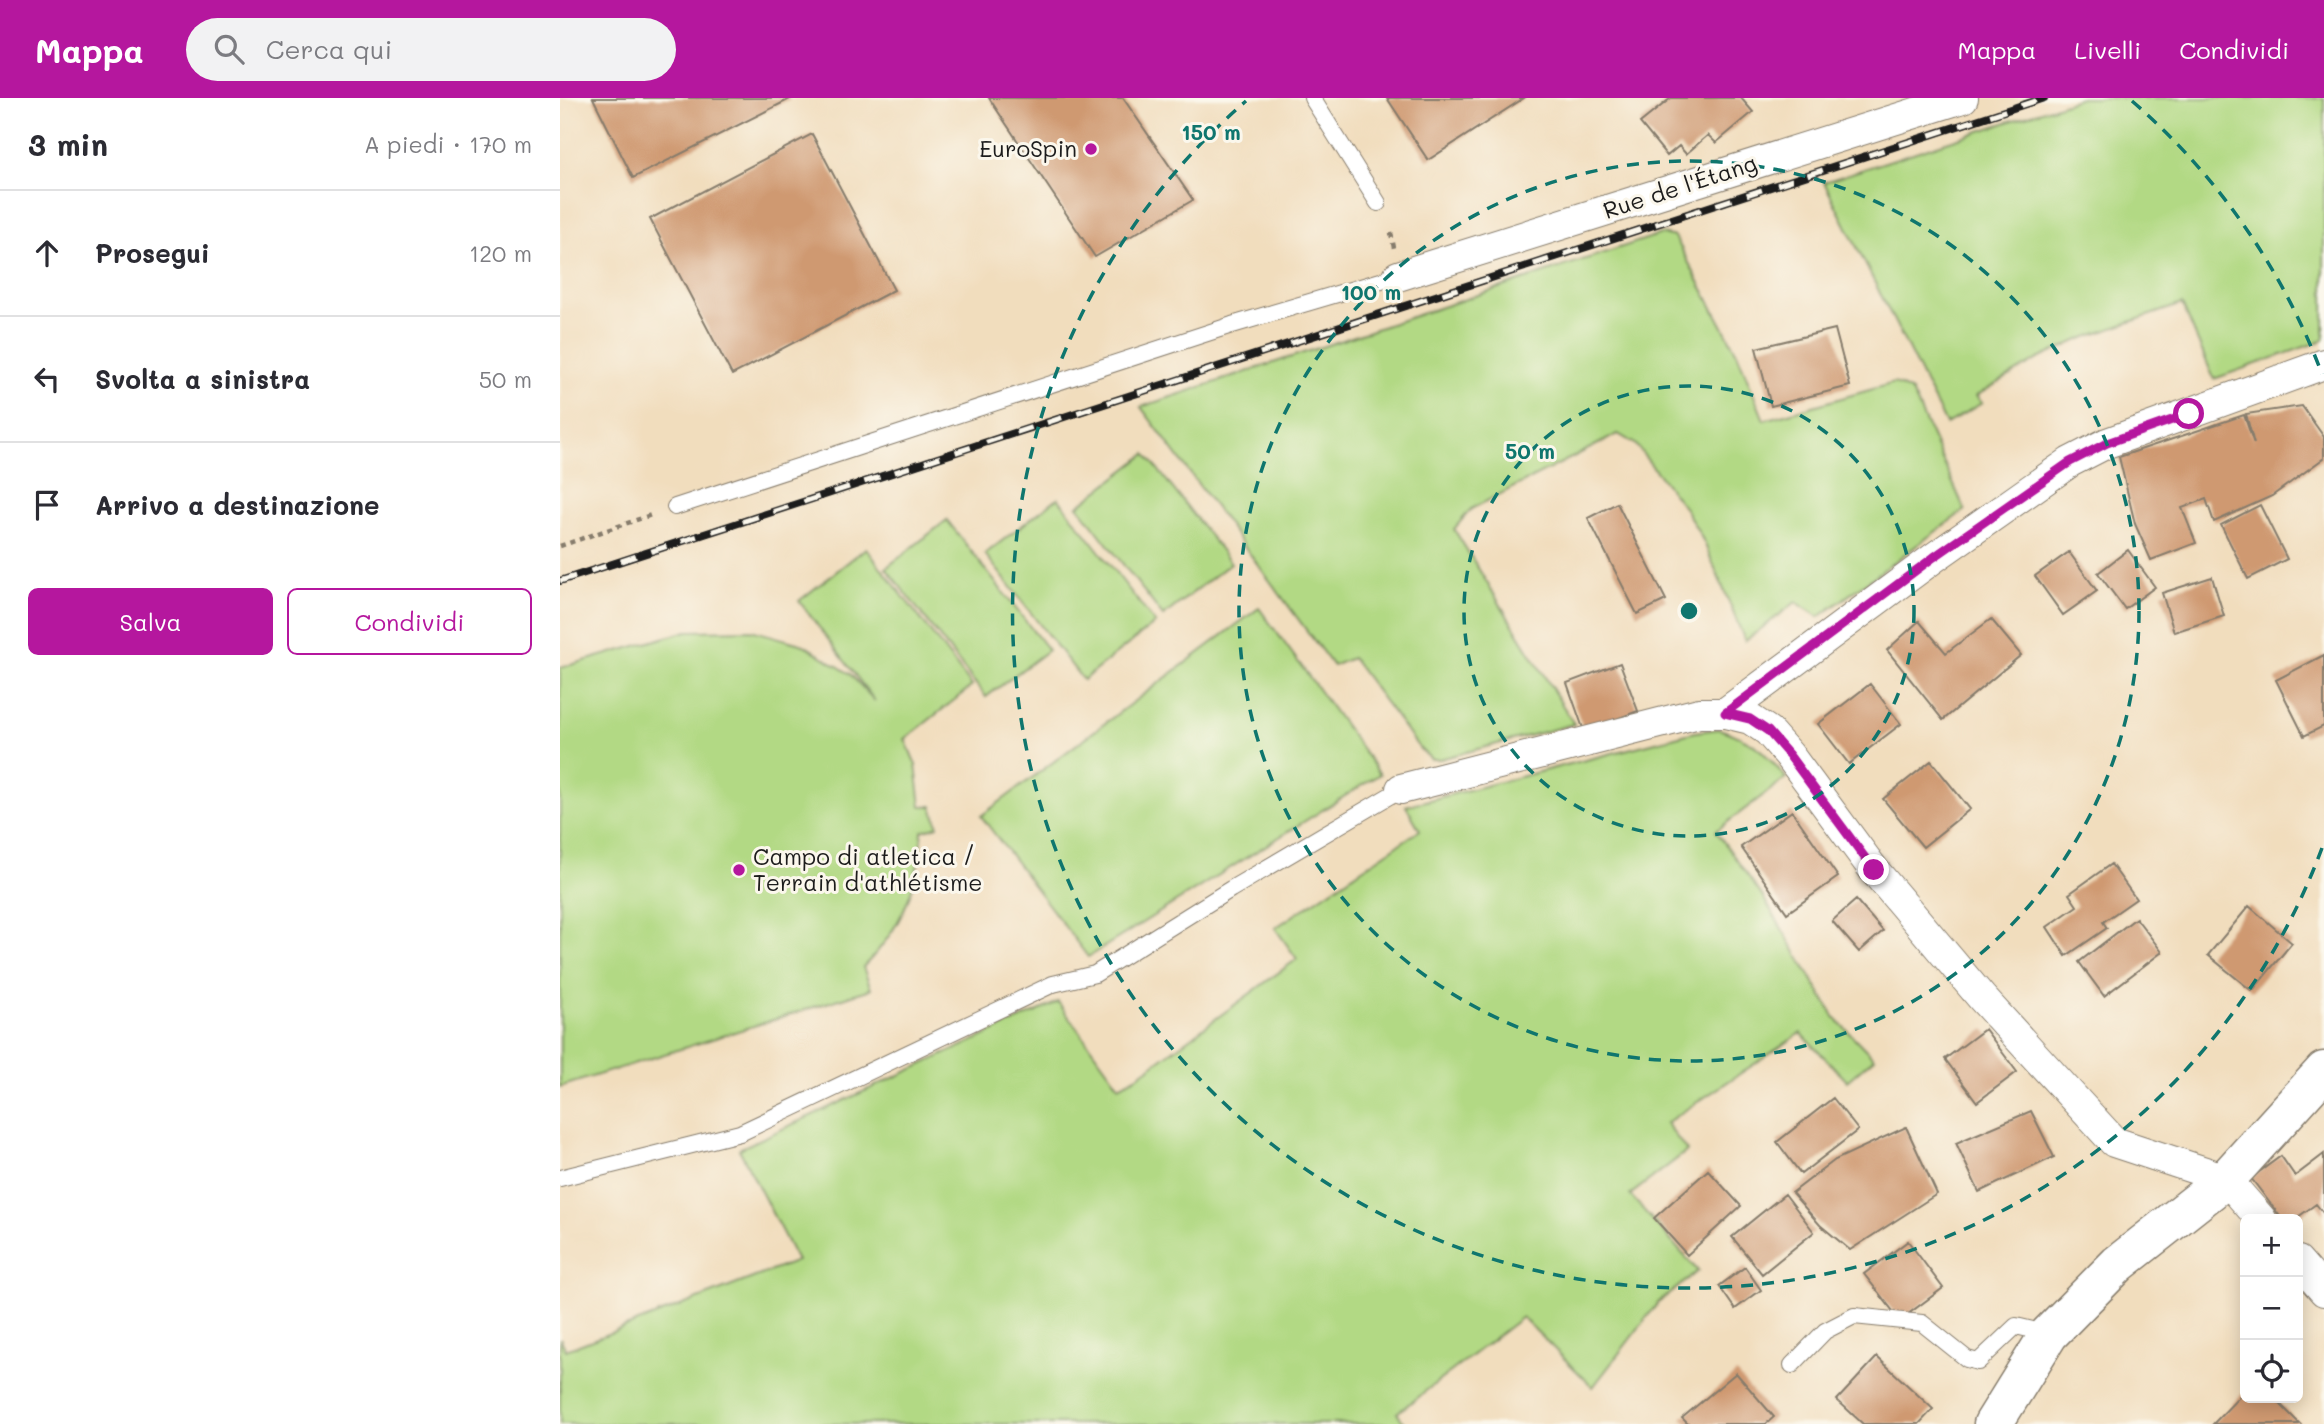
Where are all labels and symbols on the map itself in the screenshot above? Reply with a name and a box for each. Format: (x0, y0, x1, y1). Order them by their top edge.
text: 150 m (1181, 118, 1241, 145)
place label: EuroSpin (979, 133, 1077, 163)
marker: EuroSpin (1083, 141, 1099, 157)
street label: Rue de l'Étang (1599, 147, 1760, 225)
text: 100 m (1341, 278, 1401, 305)
route start (2173, 398, 2204, 429)
text: 50 m (1505, 437, 1555, 464)
centre of rings (1677, 599, 1701, 623)
place label: Campo di atletica / Terrain d'athlétisme (753, 841, 983, 897)
route end (1858, 854, 1889, 885)
marker: Campo di atletica / Terrain d'athlétisme (731, 862, 747, 878)

